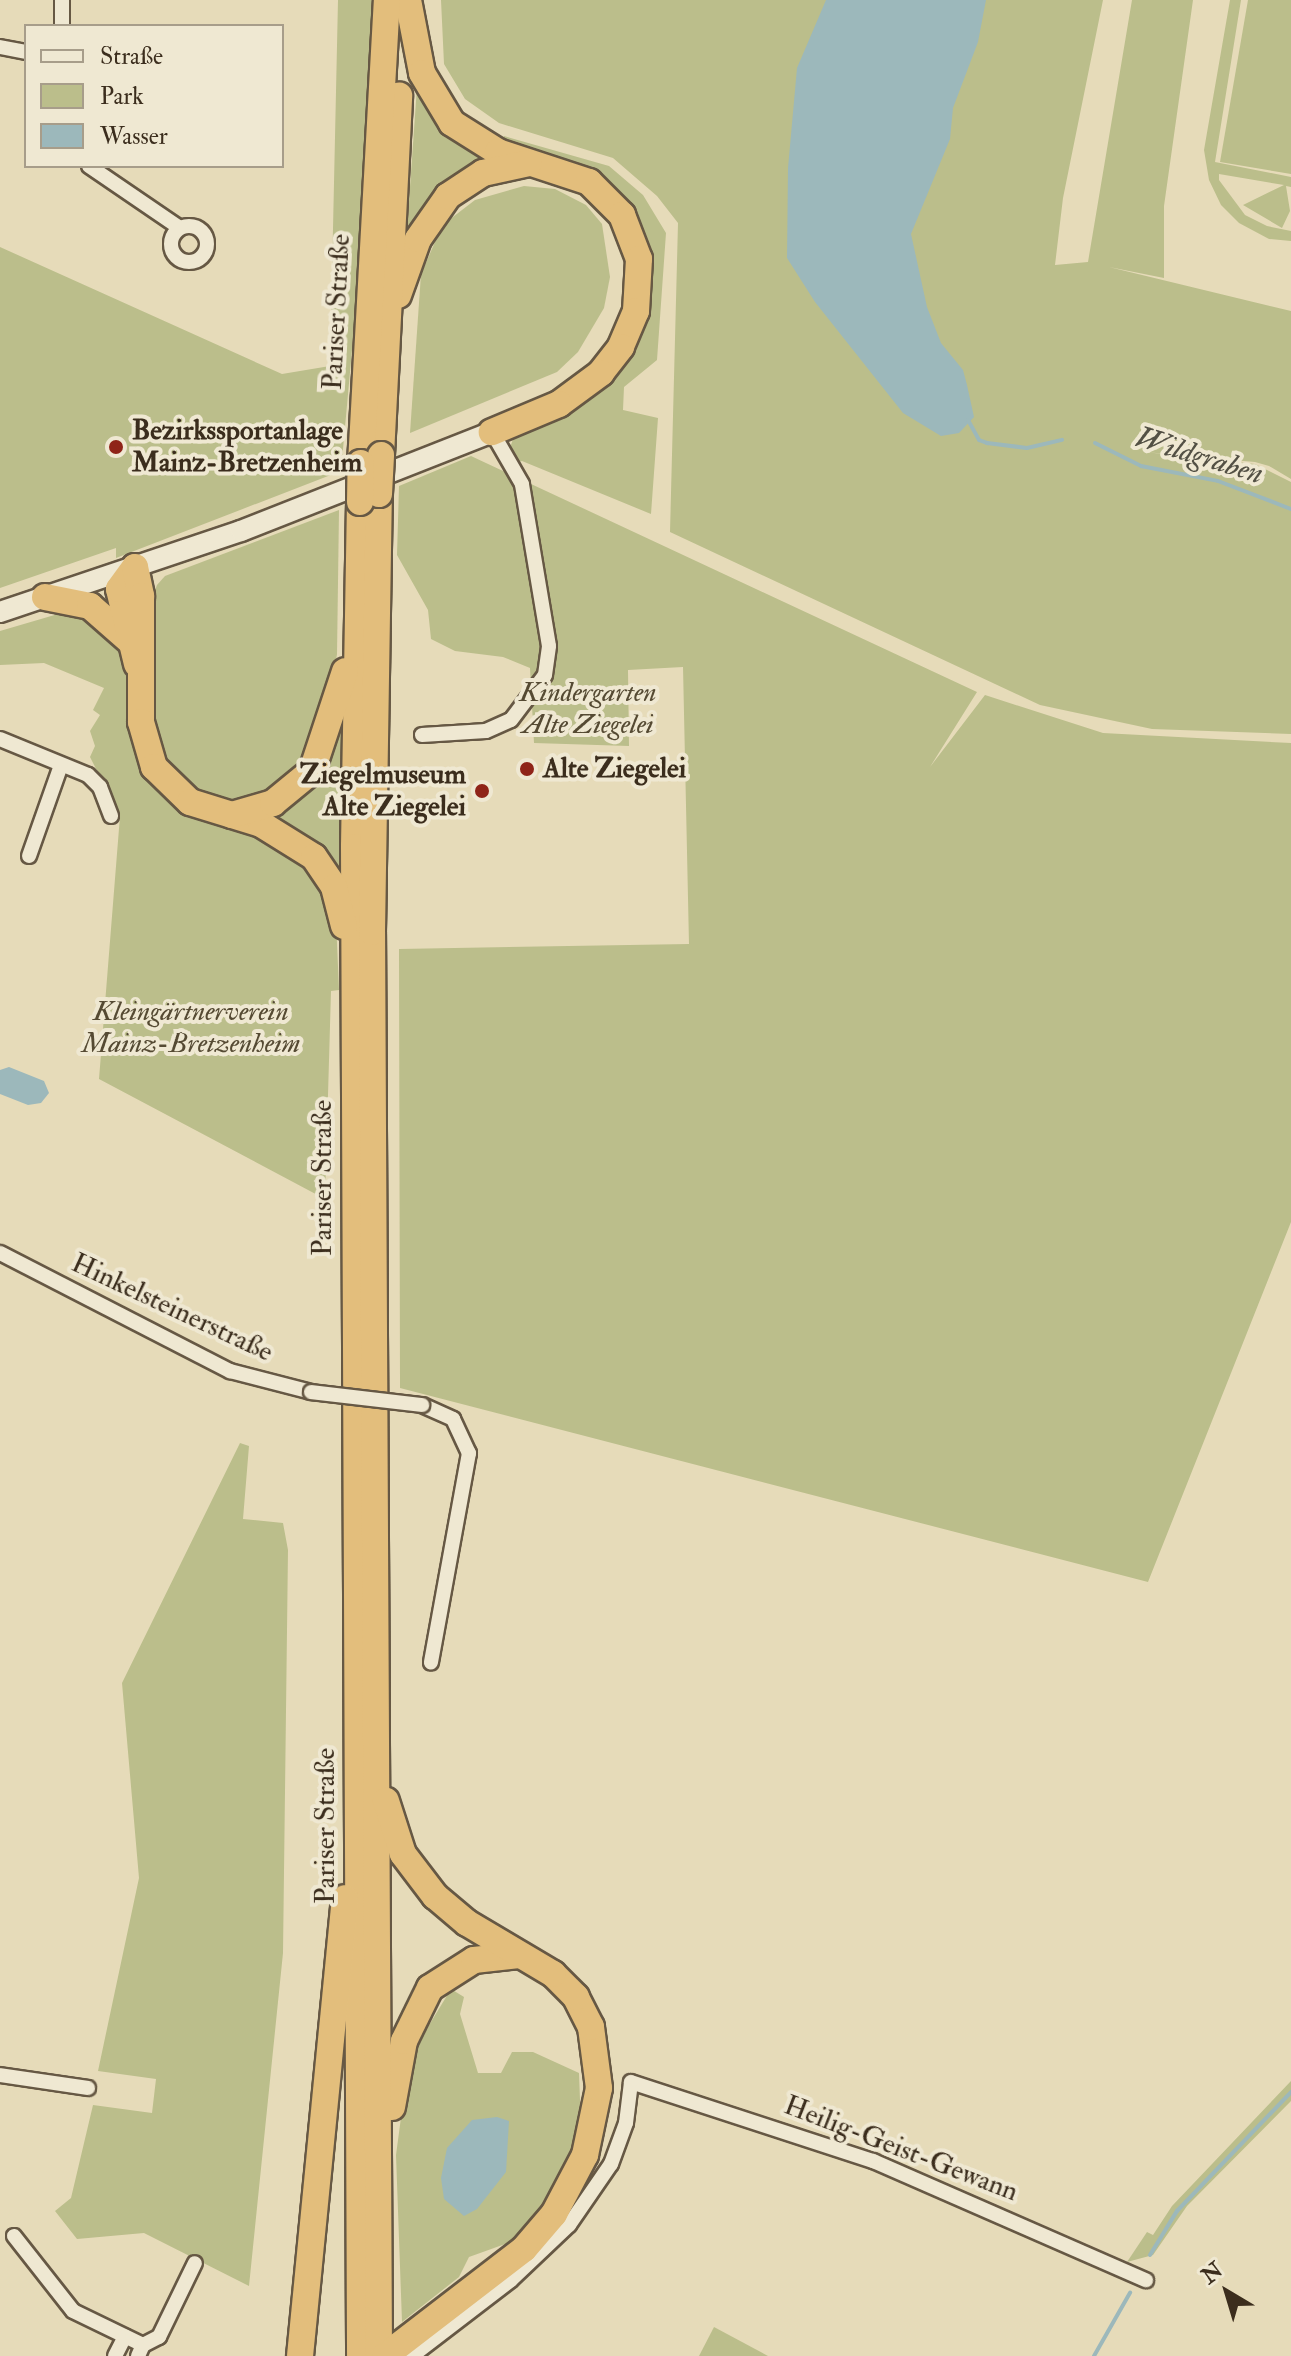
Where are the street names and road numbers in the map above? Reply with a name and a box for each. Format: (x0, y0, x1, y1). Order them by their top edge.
street label: Pariser Straße (316, 233, 358, 391)
street label: Pariser Straße (306, 1100, 340, 1256)
street label: Hinkelsteinerstraße (66, 1247, 278, 1369)
street label: Pariser Straße (309, 1748, 343, 1904)
street label: Heilig-Geist-Gewann (779, 2089, 1023, 2209)

